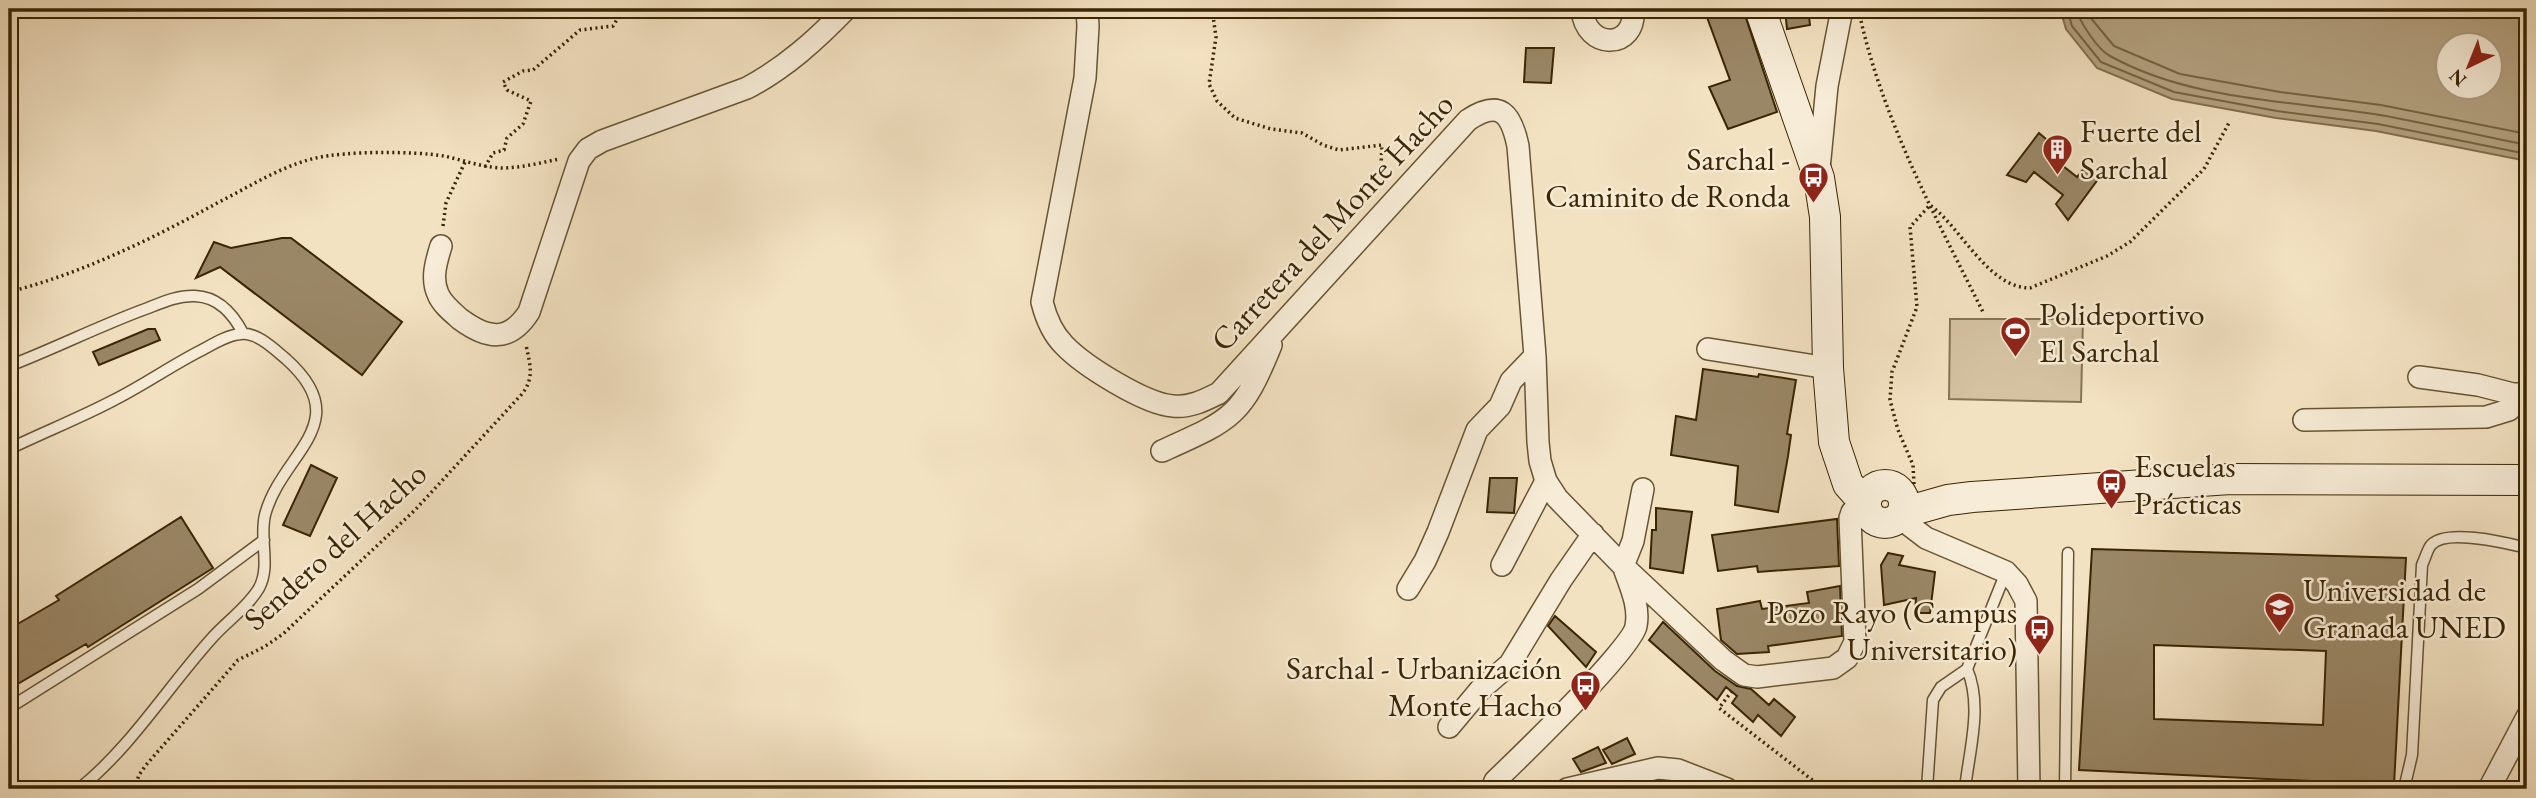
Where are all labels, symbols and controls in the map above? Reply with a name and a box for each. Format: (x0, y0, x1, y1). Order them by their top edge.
north arrow (2434, 32, 2504, 102)
text: N (2443, 63, 2472, 92)
street label: Carretera del Monte Hacho (1201, 84, 1463, 360)
place label: Fuerte del Sarchal (2080, 110, 2202, 189)
building icon: Fuerte del Sarchal (2040, 132, 2074, 176)
place label: Sarchal - Caminito de Ronda (1545, 138, 1790, 217)
bus stop icon: Sarchal - Caminito de Ronda (1796, 160, 1830, 204)
place label: Polideportivo El Sarchal (2039, 293, 2205, 372)
sports icon: Polideportivo El Sarchal (1999, 315, 2033, 359)
place label: Escuelas Prácticas (2134, 445, 2242, 524)
street label: Sendero del Hacho (235, 453, 435, 639)
bus stop icon: Escuelas Prácticas (2094, 467, 2128, 511)
place label: Universidad de Granada UNED (2303, 569, 2506, 648)
place label: Pozo Rayo (Campus Universitario) (1766, 591, 2017, 670)
school or university icon: Universidad de Granada UNED (2263, 591, 2297, 635)
bus stop icon: Pozo Rayo (Campus Universitario) (2023, 613, 2057, 657)
place label: Sarchal - Urbanización Monte Hacho (1286, 647, 1562, 726)
bus stop icon: Sarchal - Urbanización Monte Hacho (1568, 669, 1602, 713)

